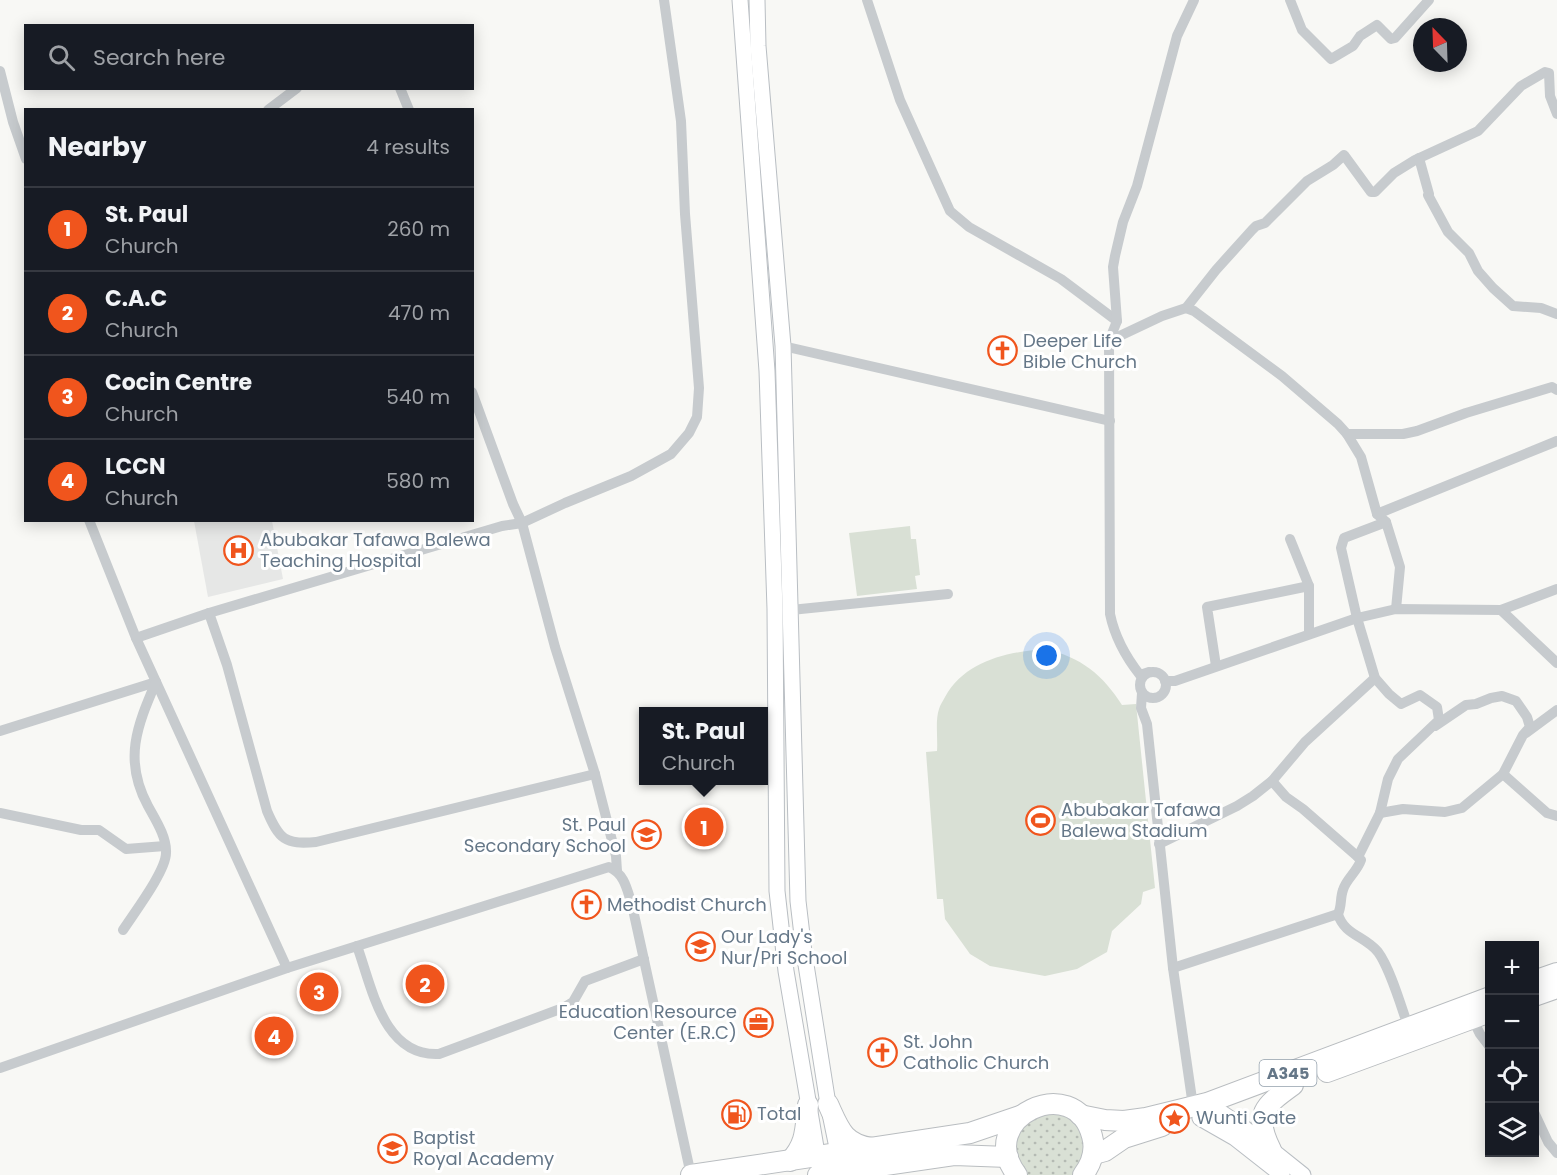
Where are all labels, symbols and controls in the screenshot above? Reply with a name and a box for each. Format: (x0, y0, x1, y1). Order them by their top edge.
north arrow (1413, 18, 1467, 72)
search box (24, 24, 474, 90)
icon: search (45, 41, 78, 74)
text: Search here (93, 42, 226, 73)
text: Nearby (48, 129, 146, 165)
text: 4 results (366, 133, 450, 161)
text: St. Paul (105, 199, 188, 230)
text: 1 (64, 215, 71, 243)
text: 260 m (387, 215, 450, 243)
text: Church (105, 232, 178, 260)
text: C.A.C (105, 283, 167, 314)
text: 2 (62, 299, 73, 327)
text: 470 m (388, 299, 450, 327)
text: Church (105, 316, 178, 344)
place label: Deeper Life Bible Church (1023, 328, 1137, 374)
church icon: Deeper Life Bible Church (986, 335, 1018, 367)
text: Cocin Centre (105, 367, 252, 398)
text: 3 (61, 383, 74, 411)
text: 540 m (386, 383, 450, 411)
text: Church (105, 400, 178, 428)
text: LCCN (105, 451, 166, 482)
text: 4 (61, 467, 74, 495)
text: 580 m (386, 467, 450, 495)
text: Church (105, 484, 178, 512)
place label: Abubakar Tafawa Balewa Teaching Hospital (260, 527, 491, 573)
hospital icon: Abubakar Tafawa Balewa Teaching Hospital (223, 534, 255, 566)
your location (1032, 641, 1061, 670)
popup (639, 707, 768, 785)
text: St. Paul (662, 716, 745, 747)
text: Church (662, 749, 735, 777)
place label: Abubakar Tafawa Balewa Stadium (1061, 797, 1221, 843)
pin: 1 (684, 804, 724, 850)
sports icon: Abubakar Tafawa Balewa Stadium (1024, 804, 1056, 836)
place label: St. Paul Secondary School (464, 812, 626, 858)
school or university icon: St. Paul Secondary School (631, 819, 663, 851)
church icon: Methodist Church (570, 889, 602, 921)
place label: Methodist Church (607, 892, 767, 917)
place label: Our Lady's Nur/Pri School (721, 924, 847, 970)
school or university icon: Our Lady's Nur/Pri School (684, 931, 716, 963)
map controls (1485, 941, 1539, 1157)
button: + (1485, 941, 1539, 995)
pin: 2 (406, 962, 444, 1006)
pin: 3 (300, 970, 338, 1014)
button: − (1485, 995, 1539, 1049)
place label: Education Resource Center (E.R.C) (559, 999, 737, 1045)
office icon: Education Resource Center (E.R.C) (742, 1006, 774, 1038)
pin: 4 (254, 1014, 294, 1058)
place label: St. John Catholic Church (903, 1029, 1049, 1075)
church icon: St. John Catholic Church (866, 1036, 898, 1068)
button: locate (1485, 1049, 1539, 1103)
road number: A345 (1260, 1060, 1316, 1086)
fuel station icon: Total (720, 1098, 752, 1130)
place label: Total (757, 1101, 801, 1126)
place icon: Wunti Gate (1159, 1102, 1191, 1134)
button: layers (1485, 1103, 1539, 1157)
place label: Wunti Gate (1196, 1105, 1296, 1130)
place label: Baptist Royal Academy (413, 1125, 554, 1171)
school or university icon: Baptist Royal Academy (376, 1132, 408, 1164)

